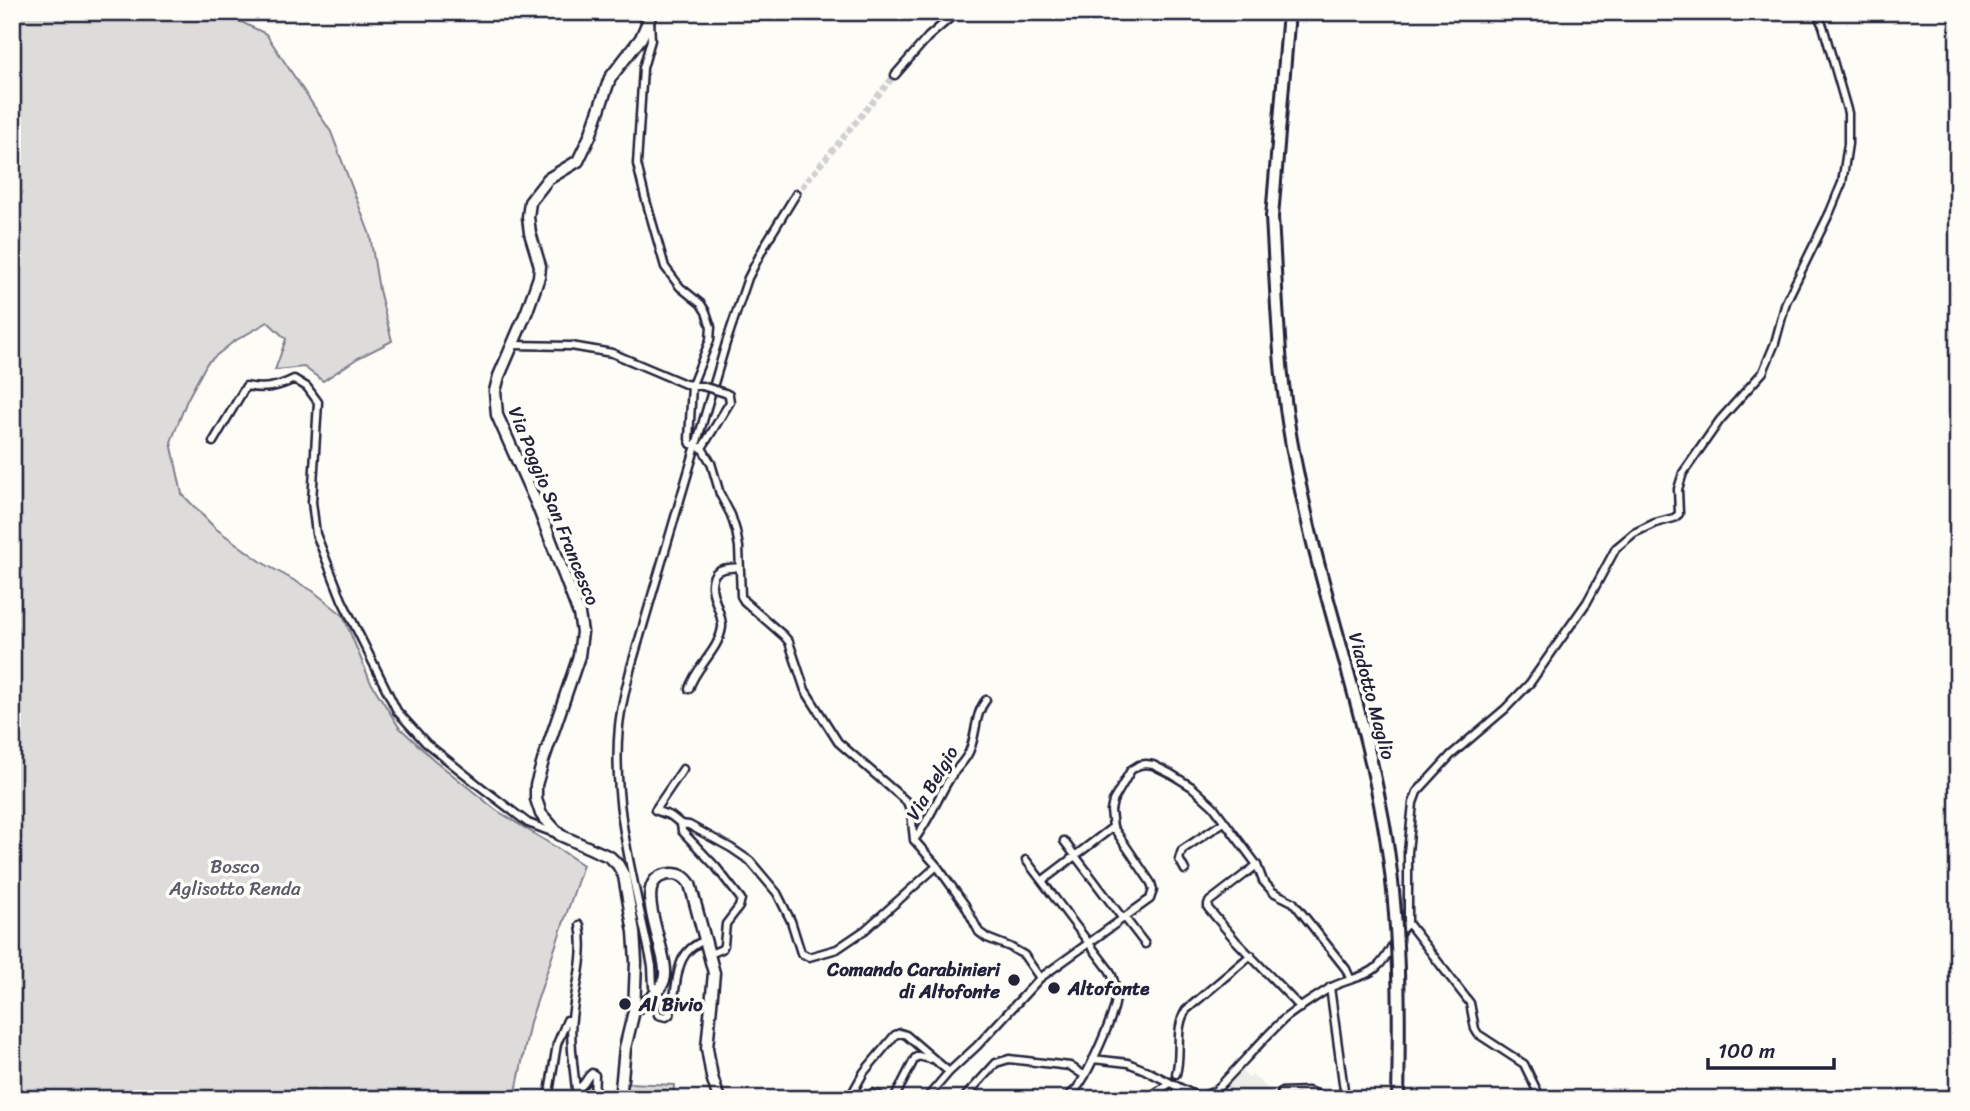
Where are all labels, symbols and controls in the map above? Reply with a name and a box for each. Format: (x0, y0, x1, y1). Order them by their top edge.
street label: Via Poggio San Francesco (499, 401, 609, 611)
street label: Viadotto Maglio (1339, 629, 1405, 764)
street label: Via Belgio (897, 739, 968, 827)
park label: Bosco Aglisotto Renda (168, 850, 301, 905)
place label: Comando Carabinieri di Altofonte (826, 953, 1001, 1008)
marker: Comando Carabinieri di Altofonte (1006, 972, 1022, 988)
place label: Altofonte (1067, 972, 1150, 1005)
marker: Altofonte (1046, 980, 1062, 996)
place label: Al Bivio (638, 988, 703, 1021)
marker: Al Bivio (617, 996, 633, 1012)
scale bar (1708, 1027, 1834, 1071)
text: 100 m (1718, 1032, 1775, 1070)

